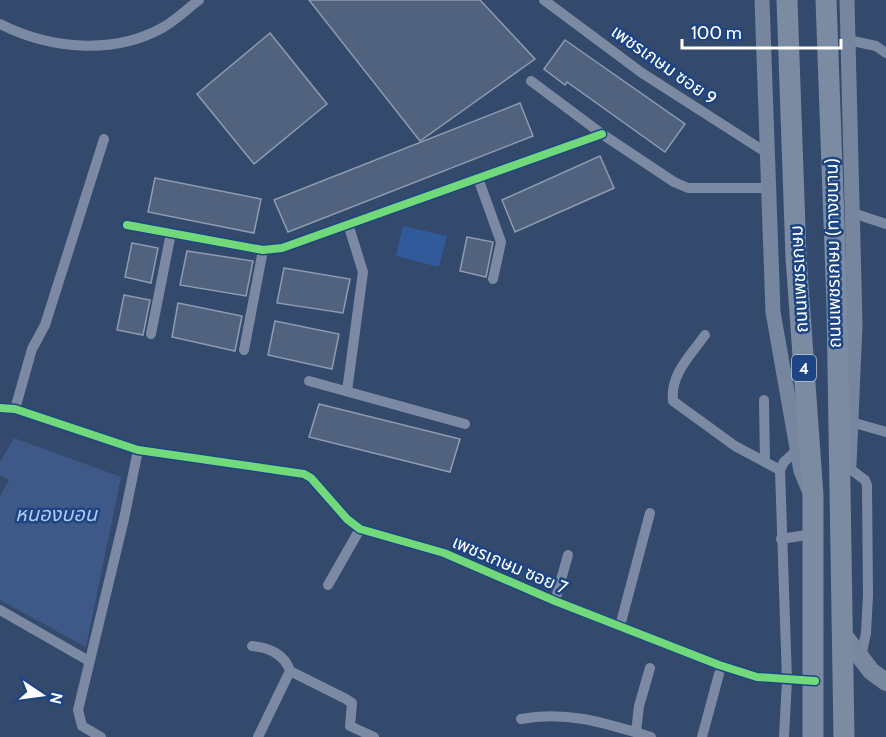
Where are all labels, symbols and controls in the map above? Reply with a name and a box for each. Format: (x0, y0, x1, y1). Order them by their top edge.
scale bar (682, 12, 841, 50)
street label: เพชรเกษม ซอย 9 (607, 20, 721, 110)
text: 100 m (691, 22, 742, 44)
street label: ถนนเพชรเกษม (ทางขนาน) (820, 158, 846, 348)
street label: ถนนเพชรเกษม (785, 225, 813, 333)
road number: 4 (792, 355, 816, 381)
water label: หนองบอน (15, 502, 99, 526)
street label: เพชรเกษม ซอย 7 (449, 531, 571, 599)
north arrow (12, 665, 72, 725)
text: N (46, 691, 67, 706)

